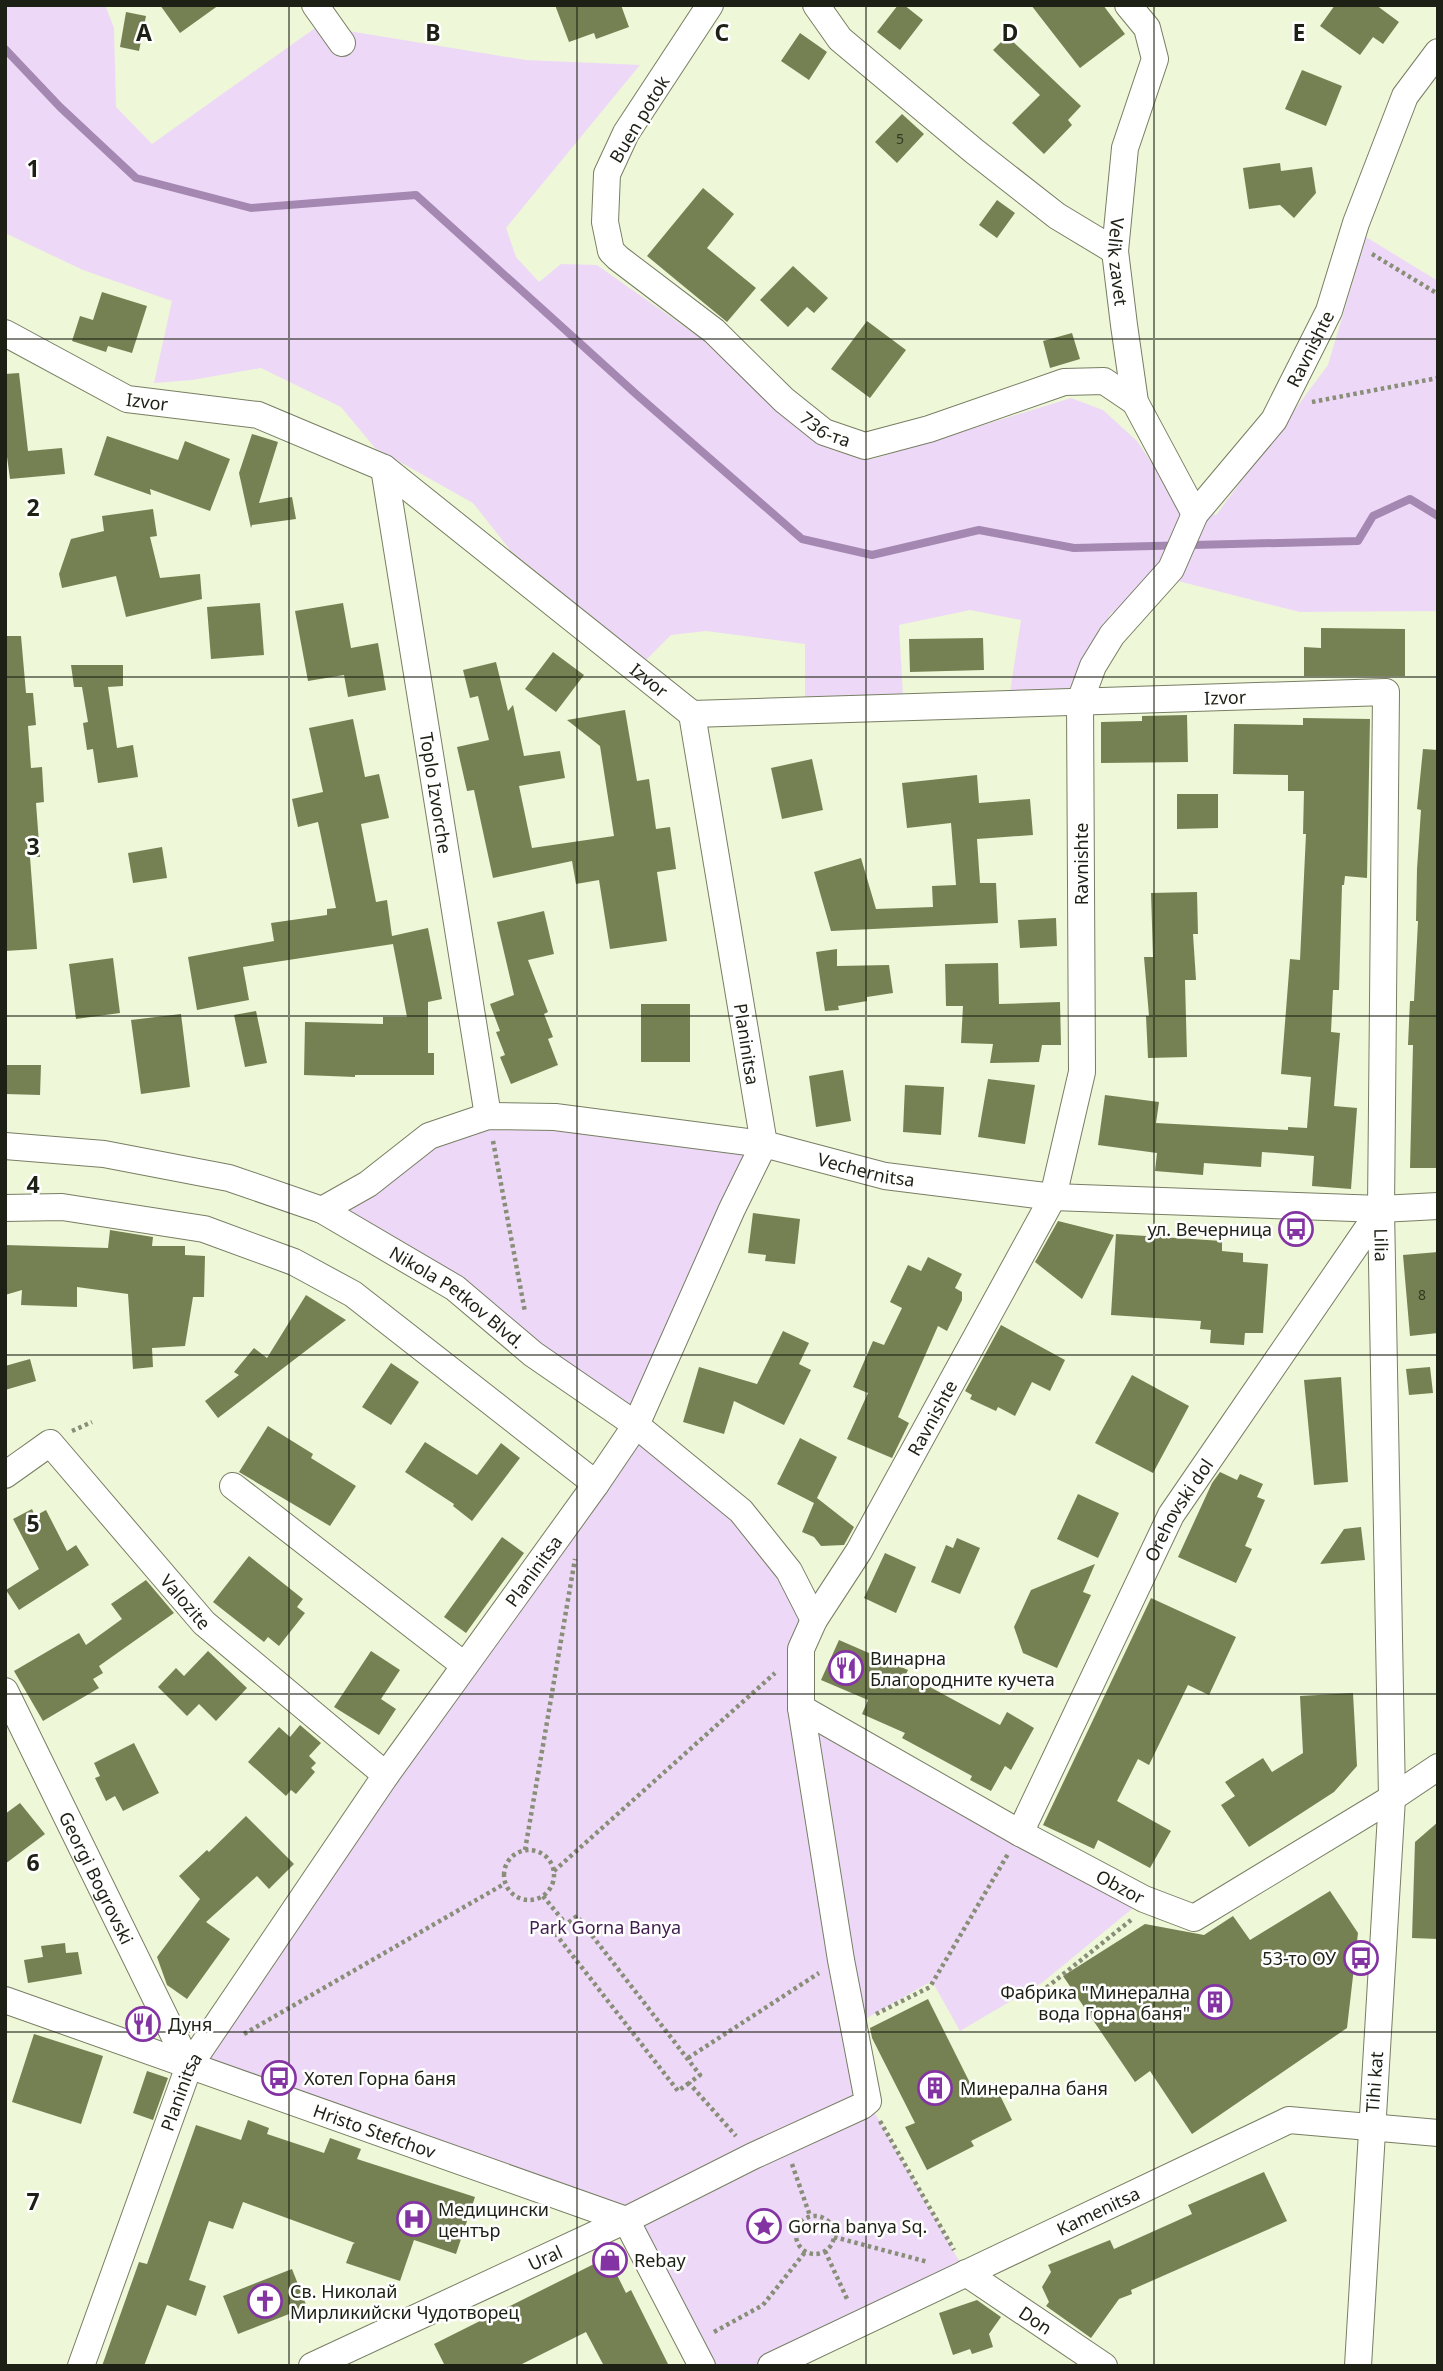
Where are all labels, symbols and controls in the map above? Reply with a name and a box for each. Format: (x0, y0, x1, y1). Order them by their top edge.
text: A (136, 16, 152, 48)
text: B (425, 16, 441, 48)
text: C (715, 16, 730, 48)
text: D (1002, 16, 1018, 48)
text: E (1293, 16, 1305, 48)
street label: Buen potok (604, 71, 675, 167)
house number: 5 (896, 129, 904, 148)
text: 1 (26, 152, 40, 184)
street label: Velik zavet (1103, 216, 1134, 308)
street label: Ravnishte (1281, 306, 1339, 391)
street label: Izvor (125, 387, 170, 416)
street label: 736-та (795, 406, 854, 452)
text: 2 (26, 491, 40, 523)
street label: Izvor (625, 657, 674, 703)
street label: Izvor (1204, 684, 1247, 710)
street label: Toplo Izvorche (415, 730, 458, 855)
street label: Ravnishte (1069, 823, 1093, 905)
text: 3 (26, 830, 40, 862)
street label: Planinitsa (729, 1001, 765, 1087)
street label: Vechernitsa (815, 1147, 916, 1192)
text: 4 (26, 1168, 40, 1200)
bus stop icon: ул. Вечерница (1277, 1210, 1315, 1248)
place label: ул. Вечерница (1148, 1217, 1272, 1241)
street label: Lilia (1369, 1228, 1394, 1262)
street label: Nikola Petkov Blvd. (385, 1240, 530, 1354)
house number: 8 (1418, 1285, 1426, 1304)
street label: Ravnishte (902, 1376, 962, 1460)
street label: Orehovski dol (1139, 1454, 1218, 1565)
text: 5 (26, 1507, 40, 1539)
street label: Planinitsa (499, 1530, 567, 1611)
street label: Valozite (155, 1569, 216, 1634)
place label: Винарна Благородните кучета (870, 1646, 1055, 1691)
restaurant icon: Винарна Благородните кучета (827, 1649, 865, 1687)
street label: Georgi Bogrovski (54, 1807, 139, 1948)
text: 6 (26, 1846, 40, 1878)
street label: Obzor (1092, 1864, 1149, 1910)
park label: Park Gorna Banya (529, 1915, 681, 1939)
bus stop icon: 53-то ОУ (1342, 1939, 1380, 1977)
place label: 53-то ОУ (1262, 1946, 1337, 1970)
place label: Фабрика "Минерална вода Горна баня" (1000, 1980, 1190, 2025)
building icon: Фабрика "Минерална вода Горна баня" (1196, 1983, 1234, 2021)
restaurant icon: Дуня (124, 2005, 162, 2043)
place label: Дуня (168, 2012, 212, 2036)
street label: Planinitsa (155, 2047, 207, 2134)
street label: Tihi kat (1360, 2050, 1388, 2113)
bus stop icon: Хотел Горна баня (260, 2059, 298, 2097)
place label: Хотел Горна баня (304, 2066, 456, 2090)
building icon: Минерална баня (916, 2069, 954, 2107)
place label: Минерална баня (960, 2076, 1108, 2100)
street label: Hristo Stefchov (310, 2098, 440, 2164)
street label: Kamenitsa (1053, 2181, 1143, 2241)
text: 7 (26, 2185, 40, 2217)
place label: Медицински център (438, 2197, 549, 2242)
hospital icon: Медицински център (395, 2200, 433, 2238)
place icon: Gorna banya Sq. (745, 2207, 783, 2245)
place label: Gorna banya Sq. (788, 2214, 927, 2238)
street label: Ural (524, 2239, 566, 2276)
shop icon: Rebay (591, 2241, 629, 2279)
place label: Rebay (634, 2248, 687, 2272)
place label: Св. Николай Мирликийски Чудотворец (290, 2279, 519, 2324)
church icon: Св. Николай Мирликийски Чудотворец (246, 2282, 284, 2320)
street label: Don (1014, 2300, 1057, 2340)

